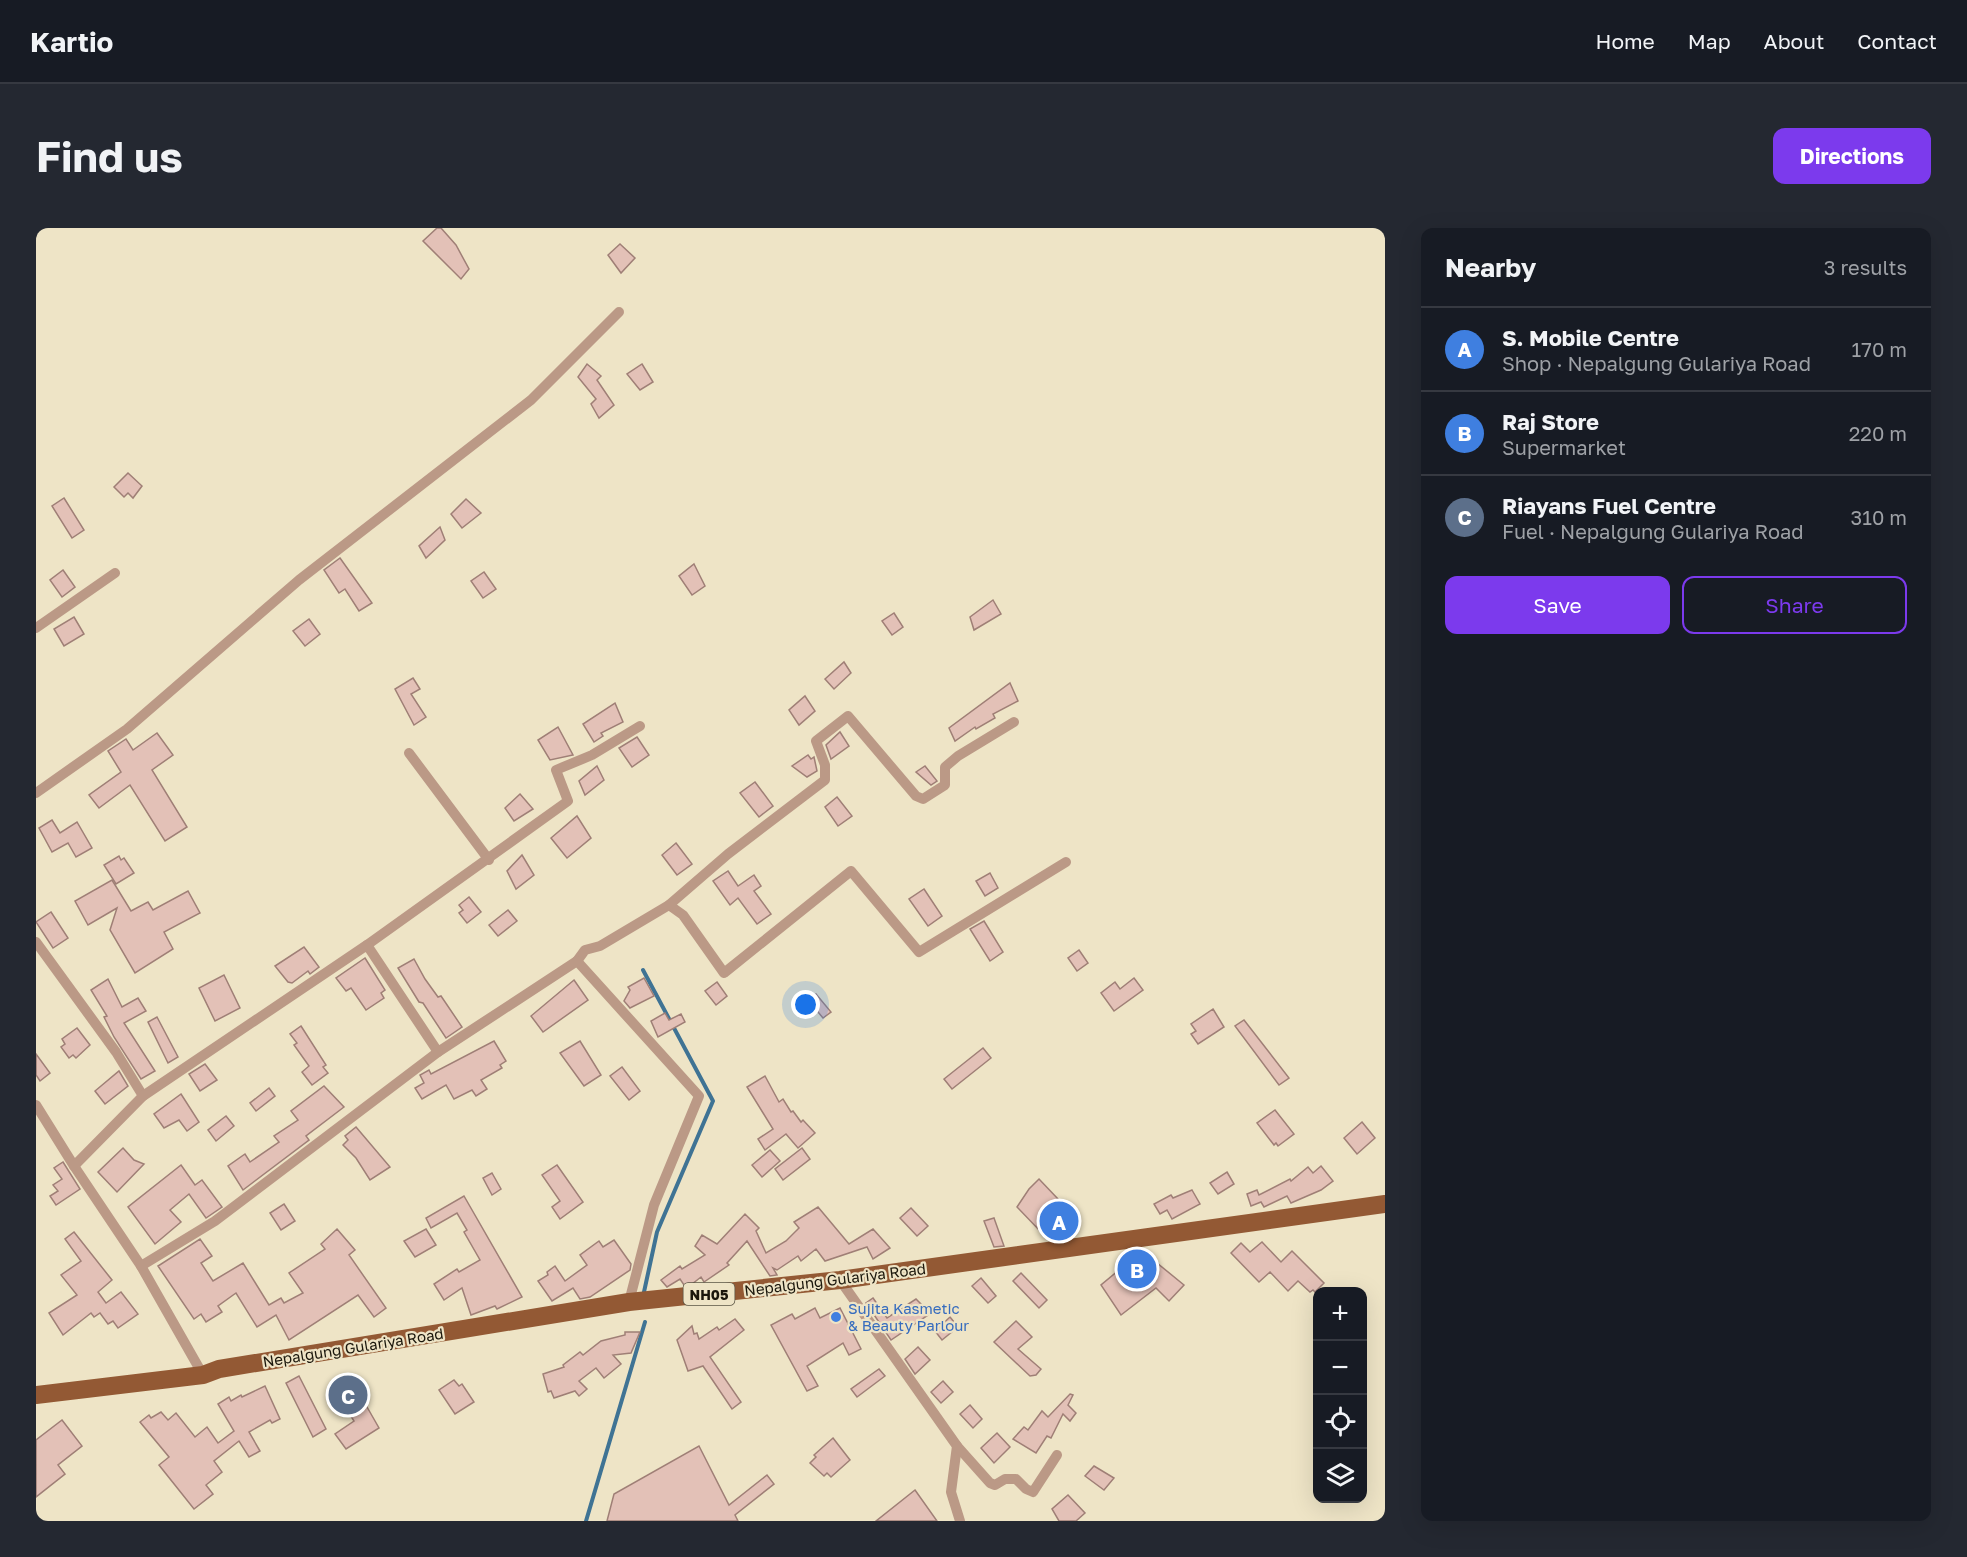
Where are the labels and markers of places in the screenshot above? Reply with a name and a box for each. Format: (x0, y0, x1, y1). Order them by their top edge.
pin: A (1040, 1198, 1078, 1244)
pin: B (1118, 1246, 1156, 1292)
place label: Sujita Kasmetic & Beauty Parlour (848, 1299, 969, 1334)
marker: Sujita Kasmetic & Beauty Parlour (829, 1310, 843, 1324)
pin: C (328, 1372, 368, 1418)

